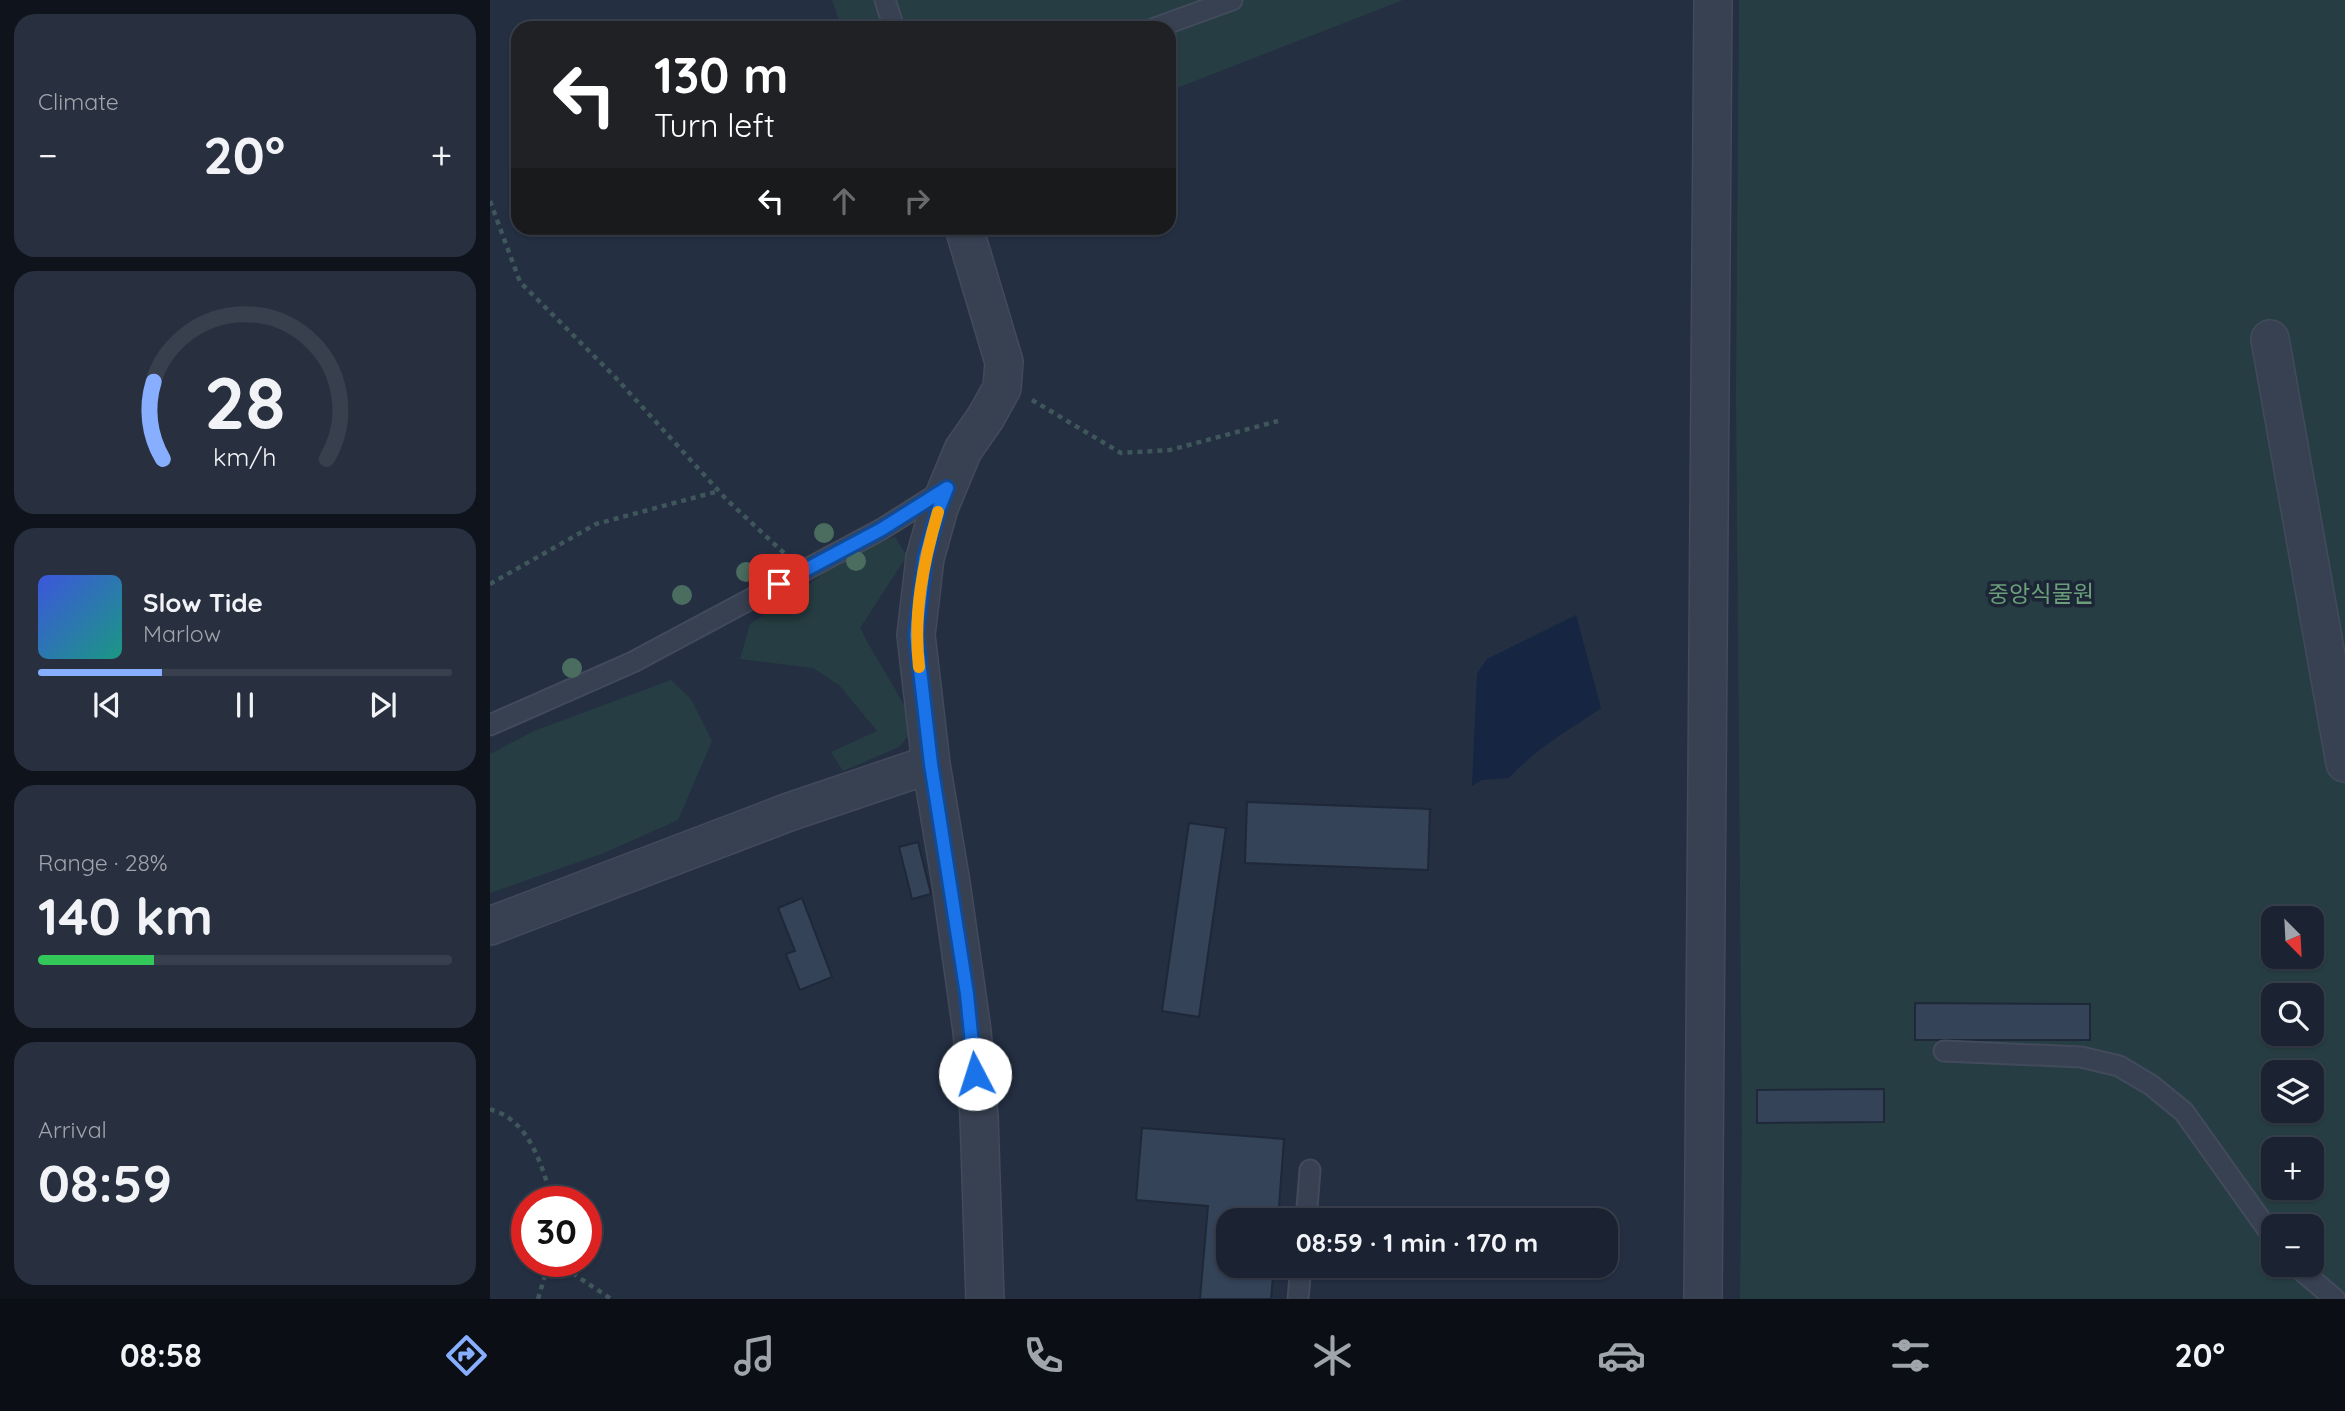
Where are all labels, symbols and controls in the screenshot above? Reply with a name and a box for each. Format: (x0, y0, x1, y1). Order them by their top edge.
text: 130 m (654, 44, 788, 105)
icon: left (539, 49, 630, 140)
text: Climate (38, 87, 119, 116)
text: Turn left (654, 105, 775, 145)
text: 20° (203, 122, 285, 187)
text: − (38, 131, 58, 179)
text: + (431, 131, 452, 179)
icon: left (752, 182, 790, 220)
icon: ahead (825, 182, 863, 220)
icon: right (898, 182, 936, 220)
text: 28 (204, 356, 286, 447)
text: km/h (213, 440, 277, 471)
pin (749, 554, 809, 614)
icon: arrive (760, 565, 798, 603)
park label: 중앙식물원 (1988, 579, 2094, 608)
text: Slow Tide (143, 586, 263, 619)
text: Marlow (143, 619, 221, 648)
icon: previous (88, 686, 126, 724)
icon: pause (226, 686, 264, 724)
icon: next (364, 686, 402, 724)
text: Range · 28% (38, 848, 168, 877)
text: 140 km (38, 883, 213, 948)
north arrow (2261, 906, 2324, 970)
map controls (2261, 906, 2324, 1277)
button: search (2261, 983, 2324, 1046)
position arrow (938, 1037, 1012, 1111)
button: layers (2261, 1060, 2324, 1123)
text: Arrival (38, 1115, 107, 1144)
button: + (2261, 1137, 2324, 1200)
text: 08:59 (38, 1150, 172, 1215)
speed limit sign: 30 (511, 1186, 602, 1277)
button: − (2261, 1214, 2324, 1277)
text: 08:59 · 1 min · 170 m (1296, 1226, 1538, 1259)
icon: directions (442, 1331, 491, 1380)
icon: music (730, 1331, 779, 1380)
icon: phone (1019, 1331, 1068, 1380)
icon: climate (1308, 1331, 1357, 1380)
icon: car (1597, 1331, 1646, 1380)
icon: filters (1886, 1331, 1935, 1380)
text: 08:58 (120, 1335, 202, 1375)
text: 20° (2175, 1335, 2225, 1375)

